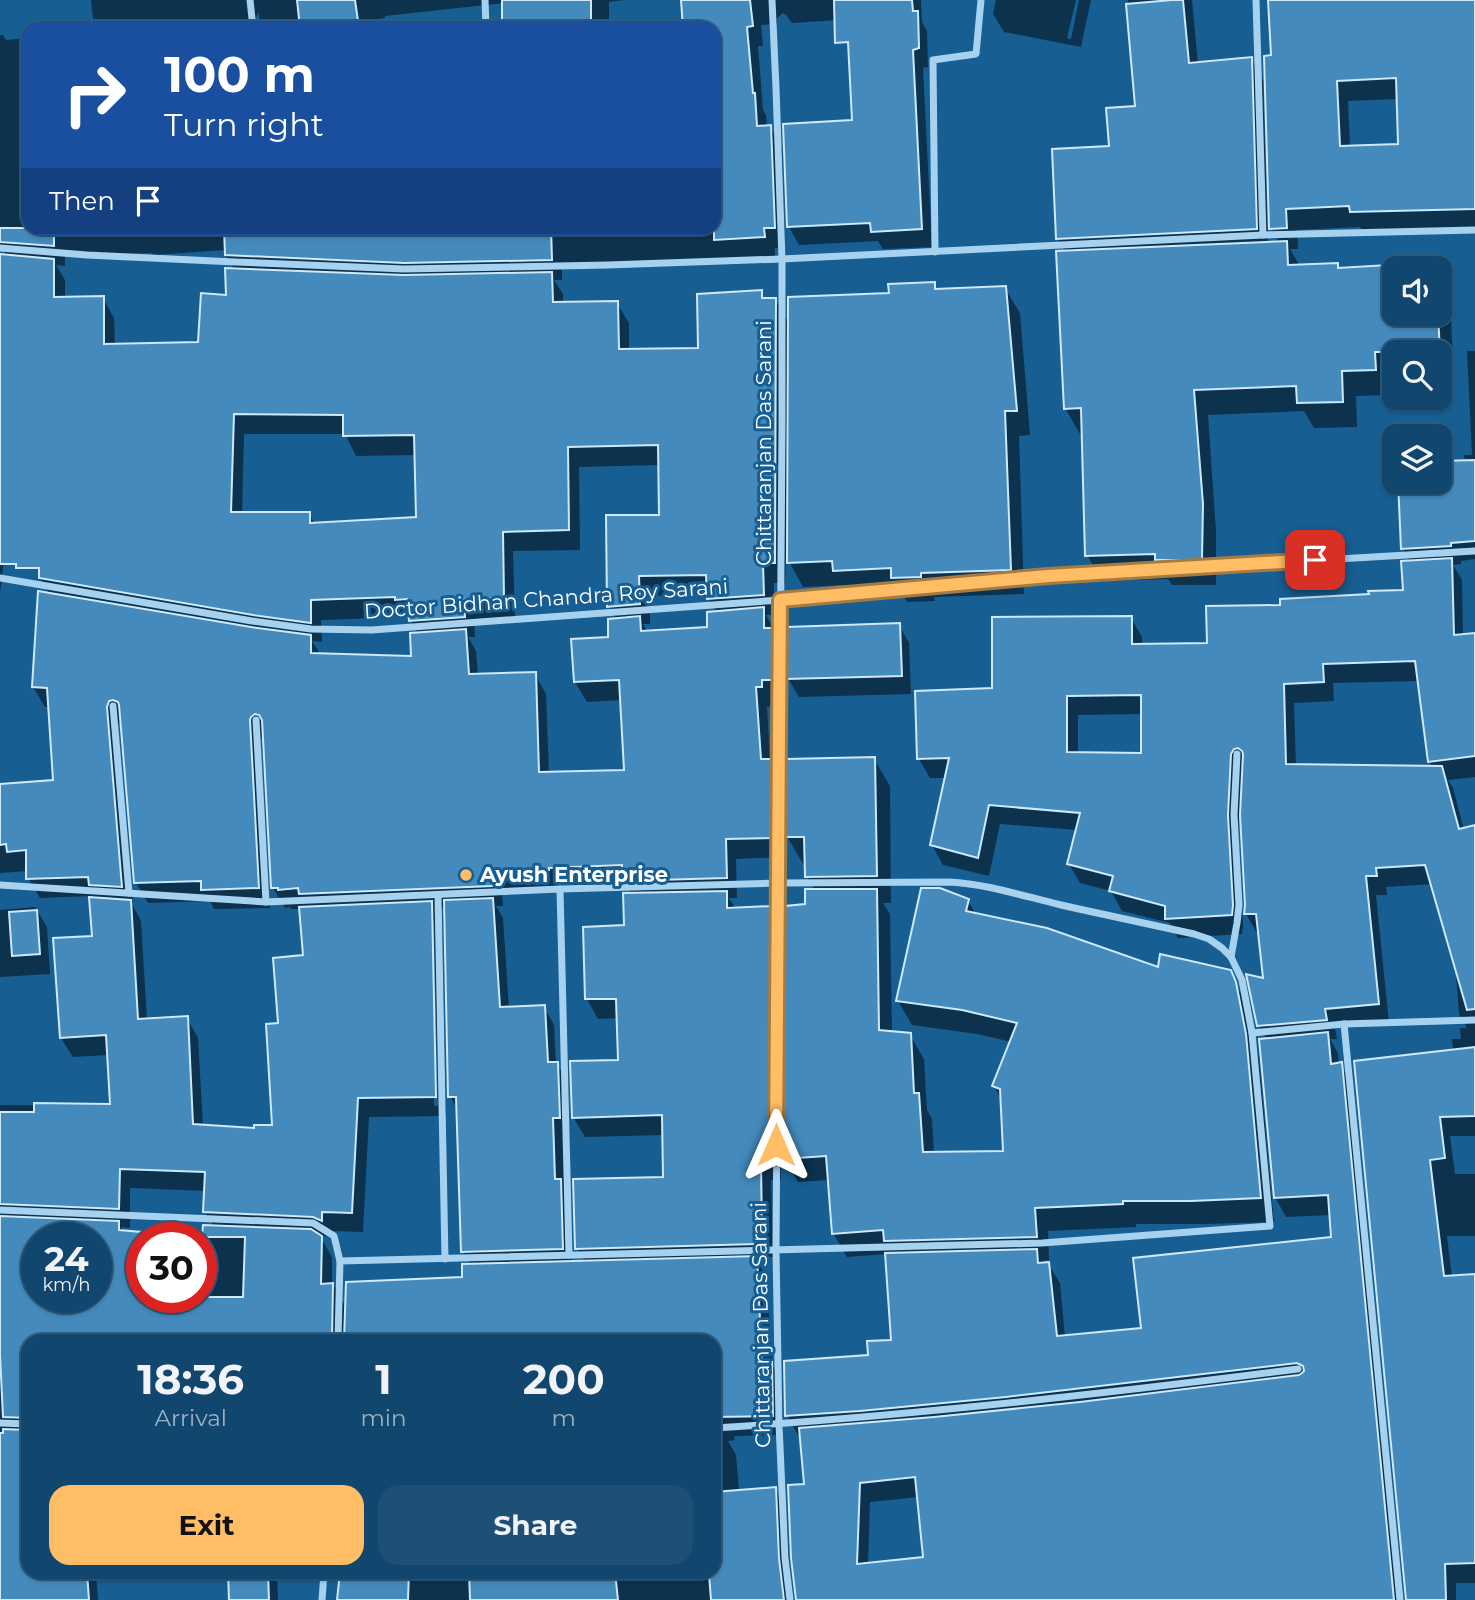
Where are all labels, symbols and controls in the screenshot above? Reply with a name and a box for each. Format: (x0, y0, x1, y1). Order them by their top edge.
text: 100 m (164, 45, 315, 104)
icon: right (49, 49, 140, 140)
text: Turn right (164, 105, 324, 144)
icon: arrive (129, 182, 167, 220)
text: Then (49, 185, 115, 217)
map controls (1382, 256, 1452, 494)
button: sound (1382, 256, 1452, 326)
street label: Chittaranjan Das Sarani (751, 320, 776, 566)
button: search (1382, 340, 1452, 410)
button: layers (1382, 424, 1452, 494)
pin (1285, 530, 1345, 590)
icon: arrive (1296, 541, 1334, 579)
street label: Doctor Bidhan Chandra Roy Sarani (363, 573, 729, 624)
place label: Ayush Enterprise (479, 862, 668, 887)
marker: Ayush Enterprise (458, 867, 474, 883)
position arrow (739, 1108, 813, 1182)
street label: Chittaranjan Das Sarani (746, 1202, 775, 1448)
speed limit sign: 30 (126, 1222, 217, 1313)
text: 24 (44, 1237, 89, 1280)
text: km/h (42, 1274, 91, 1296)
text: 18:36 (137, 1353, 244, 1405)
text: 1 (375, 1353, 392, 1405)
text: 200 (523, 1353, 605, 1405)
text: Arrival (154, 1404, 227, 1432)
text: min (360, 1404, 407, 1432)
text: m (552, 1404, 576, 1432)
button: Exit (49, 1485, 364, 1565)
button: Share (378, 1485, 693, 1565)

